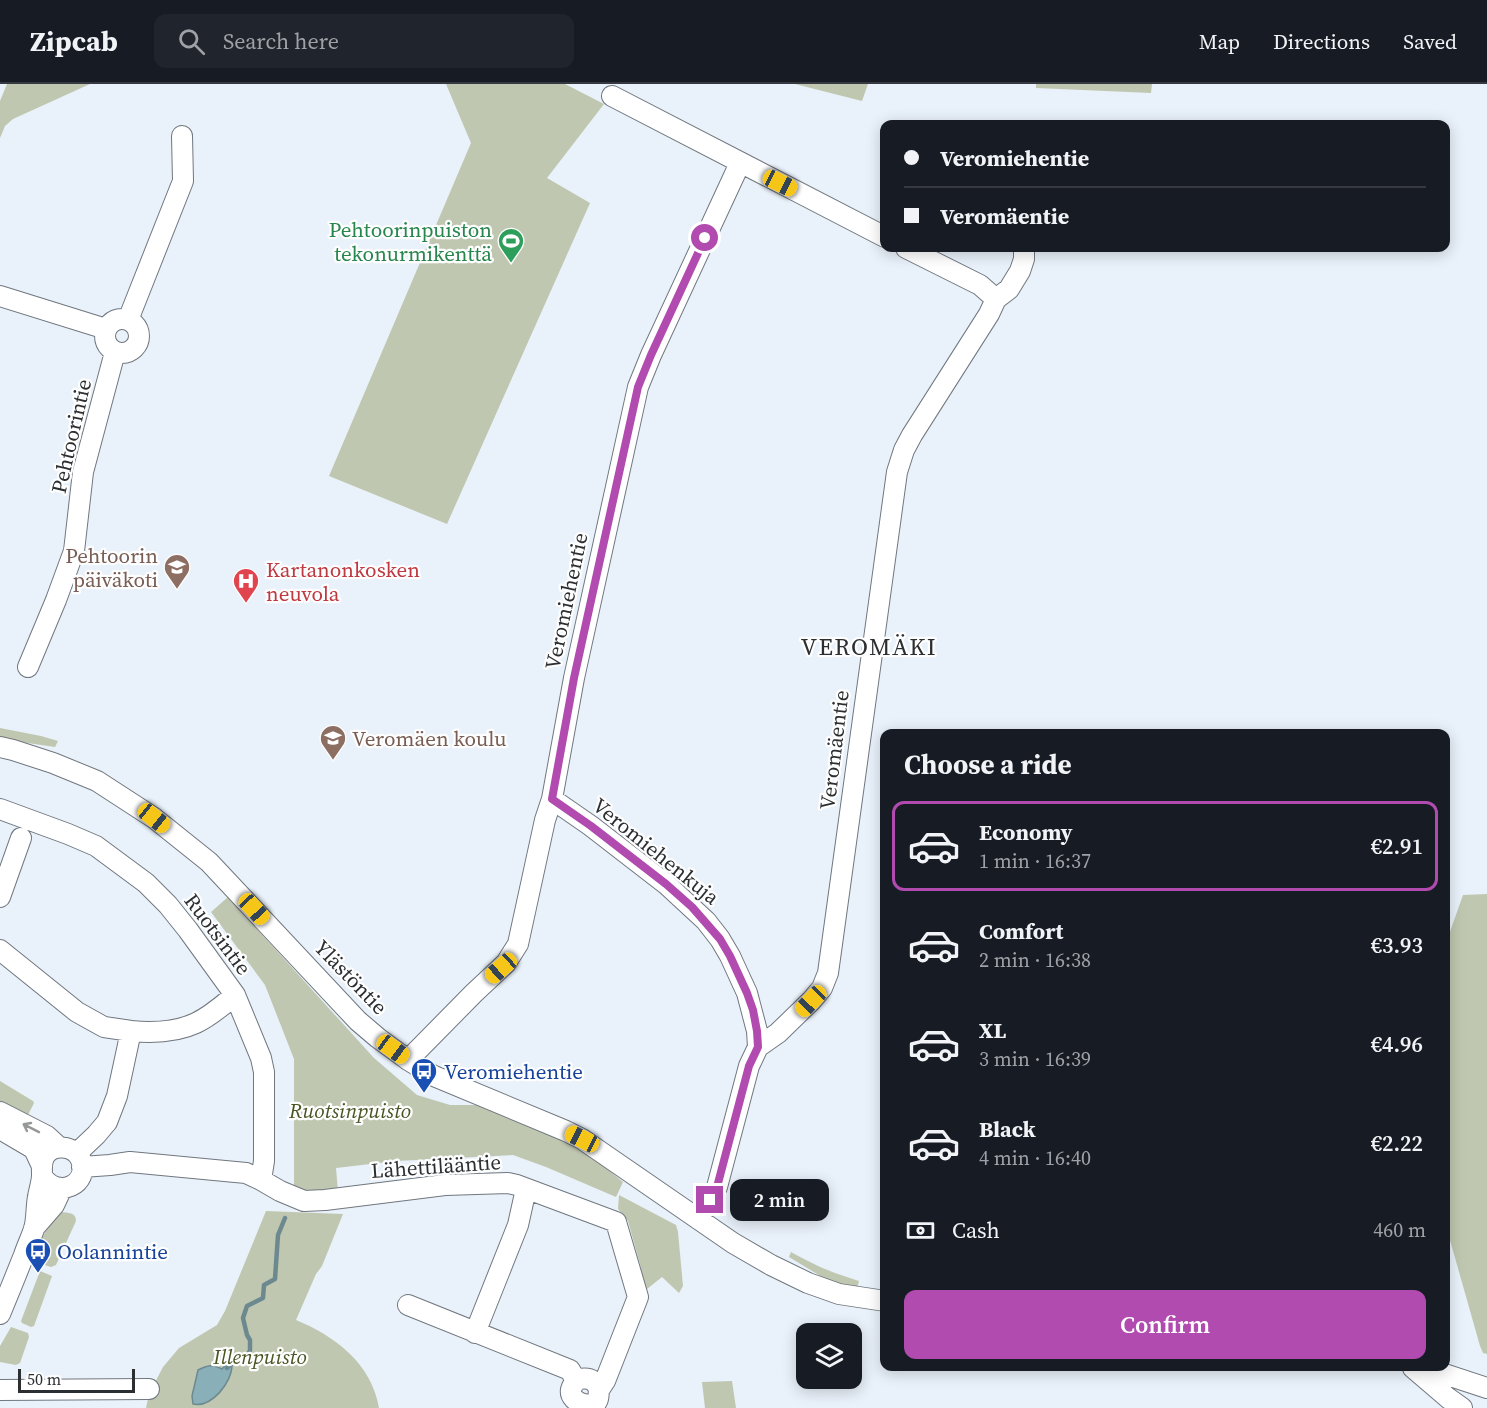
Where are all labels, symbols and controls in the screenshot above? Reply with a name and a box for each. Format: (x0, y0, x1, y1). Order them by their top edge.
search box (154, 14, 574, 68)
text: Zipcab (30, 22, 118, 60)
icon: search (175, 25, 208, 58)
text: Search here (223, 26, 339, 56)
text: Map (1199, 27, 1240, 56)
text: Directions (1273, 27, 1370, 56)
text: Saved (1403, 27, 1457, 56)
text: Veromiehentie (940, 143, 1089, 173)
car (760, 167, 800, 199)
text: Veromäentie (940, 201, 1069, 231)
place label: Pehtoorinpuiston tekonurmikenttä (329, 215, 492, 268)
route start (691, 224, 718, 251)
sports icon: Pehtoorinpuiston tekonurmikenttä (496, 226, 526, 264)
street label: Pehtoorintie (44, 376, 98, 496)
street label: Veromiehentie (537, 530, 595, 672)
place label: Pehtoorin päiväkoti (65, 541, 158, 594)
school or university icon: Pehtoorin päiväkoti (162, 552, 192, 590)
place label: Kartanonkosken neuvola (266, 555, 420, 608)
hospital icon: Kartanonkosken neuvola (231, 566, 261, 604)
district label: VEROMÄKI (801, 630, 937, 663)
street label: Veromäentie (812, 689, 856, 811)
school or university icon: Veromäen koulu (318, 723, 348, 761)
place label: Veromäen koulu (352, 724, 506, 753)
text: Choose a ride (904, 746, 1072, 783)
street label: Veromiehenkuja (586, 791, 726, 911)
car (134, 800, 174, 836)
text: Economy (979, 817, 1073, 847)
icon: car (907, 819, 961, 873)
text: €2.91 (1371, 831, 1423, 861)
text: 1 min · 16:37 (979, 847, 1091, 875)
street label: Ruotsintie (178, 887, 258, 981)
car (235, 890, 273, 928)
text: Comfort (979, 916, 1063, 946)
icon: car (907, 918, 961, 972)
text: €3.93 (1371, 930, 1423, 960)
street label: Ylästöntie (308, 933, 394, 1021)
text: 2 min · 16:38 (979, 946, 1091, 974)
car (482, 949, 520, 987)
car (792, 982, 830, 1020)
text: XL (979, 1015, 1006, 1045)
icon: car (907, 1017, 961, 1071)
text: €4.96 (1371, 1029, 1423, 1059)
car (373, 1031, 413, 1067)
text: 3 min · 16:39 (979, 1045, 1091, 1073)
bus stop icon: Veromiehentie (409, 1056, 439, 1094)
place label: Veromiehentie (444, 1057, 583, 1086)
park label: Ruotsinpuisto (288, 1096, 411, 1125)
text: Black (979, 1114, 1036, 1144)
icon: car (907, 1116, 961, 1170)
one-way arrow (22, 1122, 40, 1133)
car (562, 1123, 602, 1155)
text: €2.22 (1371, 1128, 1423, 1158)
text: 4 min · 16:40 (979, 1144, 1091, 1172)
street label: Lähettilääntie (370, 1147, 502, 1185)
callout: 2 min (731, 1179, 830, 1221)
route end (696, 1186, 723, 1213)
text: 2 min (754, 1186, 805, 1214)
icon: cash (904, 1214, 937, 1247)
text: Cash (952, 1215, 1000, 1245)
text: 460 m (1373, 1216, 1426, 1244)
bus stop icon: Oolannintie (23, 1236, 53, 1274)
place label: Oolannintie (57, 1237, 168, 1266)
button: Confirm (904, 1290, 1426, 1359)
map controls (796, 1323, 862, 1389)
button: layers (796, 1323, 862, 1389)
park label: Illenpuisto (212, 1342, 307, 1371)
scale bar (18, 1366, 135, 1394)
text: 50 m (27, 1368, 61, 1390)

